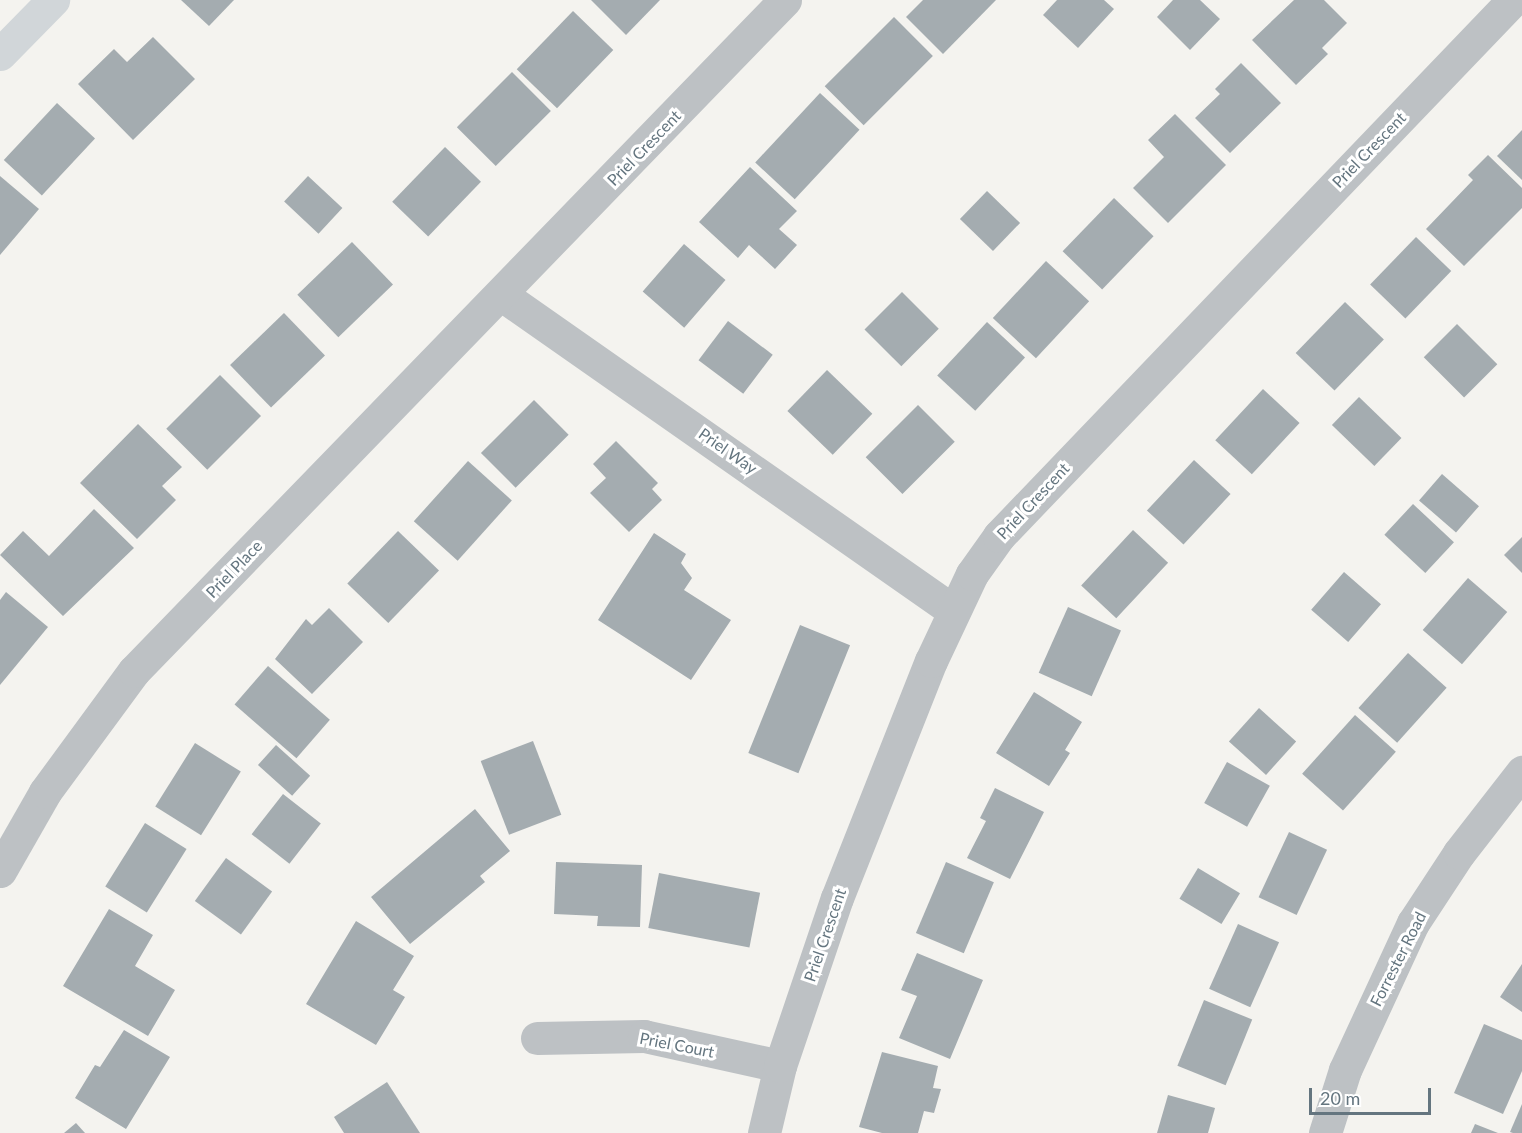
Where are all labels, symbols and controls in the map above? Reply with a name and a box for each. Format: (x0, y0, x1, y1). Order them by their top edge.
street label: Priel Crescent (603, 106, 685, 190)
street label: Priel Crescent (1328, 108, 1410, 192)
street label: Priel Way (695, 424, 761, 478)
street label: Priel Crescent (993, 459, 1073, 543)
street label: Priel Place (202, 536, 266, 602)
street label: Priel Crescent (800, 886, 850, 984)
street label: Forrester Road (1366, 908, 1430, 1010)
street label: Priel Court (638, 1028, 716, 1062)
scale bar (1312, 1076, 1434, 1114)
text: 20 m (1320, 1087, 1360, 1109)

